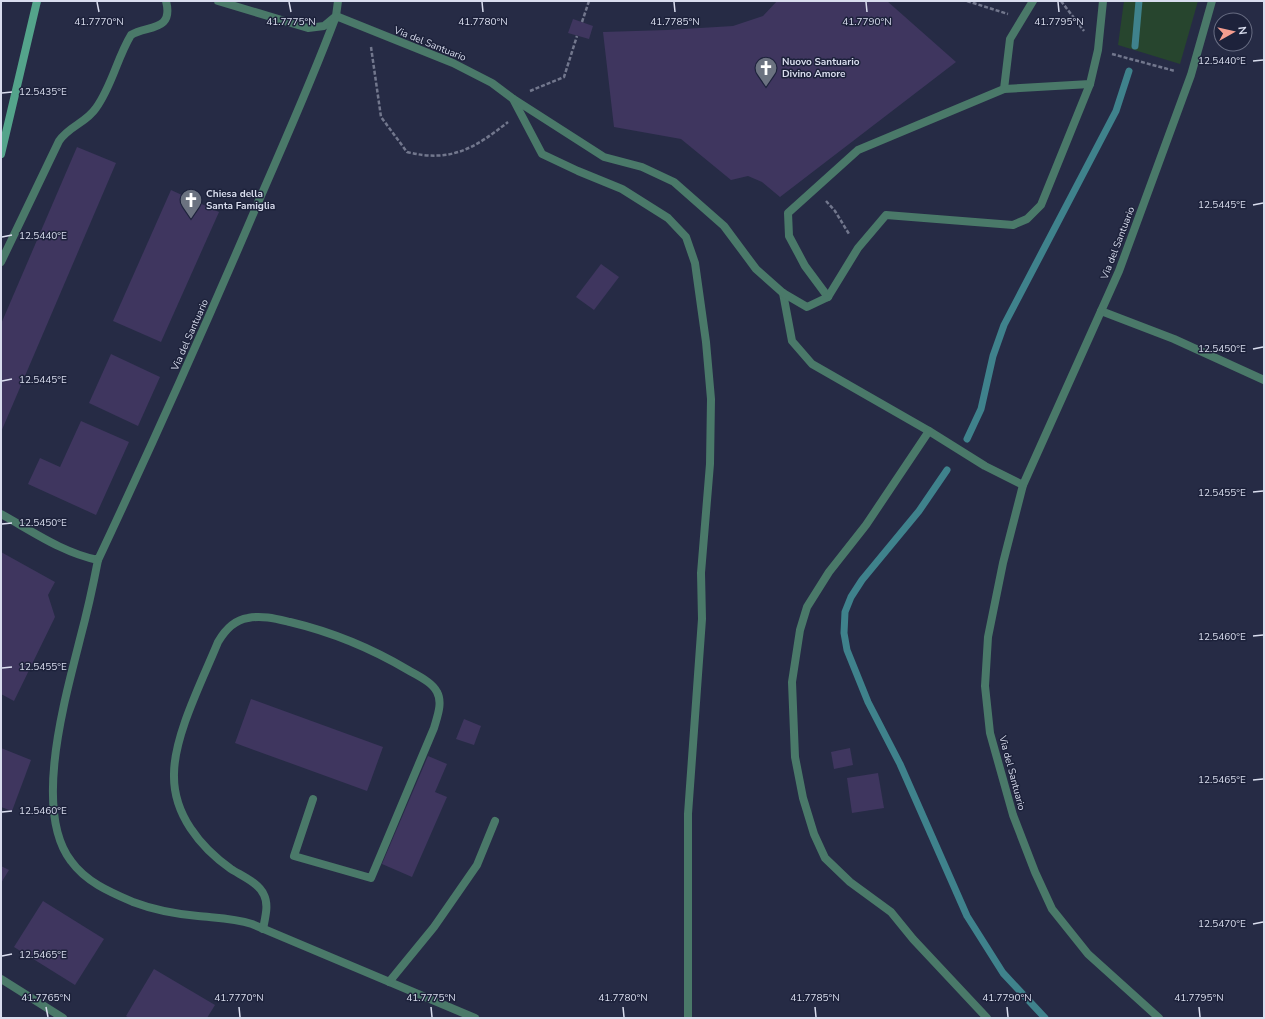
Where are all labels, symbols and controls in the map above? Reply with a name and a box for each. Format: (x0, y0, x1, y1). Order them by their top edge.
north arrow (1213, 12, 1253, 52)
text: 41.7770°N (74, 15, 124, 29)
text: 41.7775°N (266, 15, 316, 29)
text: 41.7780°N (458, 15, 508, 29)
text: 41.7785°N (650, 15, 700, 29)
text: 41.7790°N (842, 15, 892, 29)
text: 41.7795°N (1034, 15, 1084, 29)
street label: Via del Santuario (391, 23, 469, 65)
text: N (1234, 26, 1250, 36)
text: 12.5440°E (1198, 54, 1246, 68)
church icon: Nuovo Santuario Divino Amore (753, 55, 779, 88)
place label: Nuovo Santuario Divino Amore (782, 55, 860, 81)
text: 12.5435°E (19, 85, 67, 99)
church icon: Chiesa della Santa Famiglia (178, 187, 204, 220)
place label: Chiesa della Santa Famiglia (206, 187, 275, 213)
text: 12.5445°E (1198, 198, 1246, 212)
street label: Via del Santuario (1097, 204, 1138, 282)
text: 12.5440°E (19, 229, 67, 243)
street label: Via del Santuario (168, 297, 212, 374)
text: 12.5450°E (1198, 342, 1246, 356)
text: 12.5445°E (19, 373, 67, 387)
text: 12.5455°E (1198, 486, 1246, 500)
text: 12.5450°E (19, 516, 67, 530)
text: 12.5460°E (1198, 630, 1246, 644)
text: 12.5455°E (19, 660, 67, 674)
street label: Via del Santuario (995, 733, 1029, 812)
text: 12.5465°E (1198, 773, 1246, 787)
text: 12.5460°E (19, 804, 67, 818)
text: 12.5470°E (1198, 917, 1246, 931)
text: 12.5465°E (19, 948, 67, 962)
text: 41.7765°N (21, 991, 71, 1005)
text: 41.7770°N (214, 991, 264, 1005)
text: 41.7775°N (406, 991, 456, 1005)
text: 41.7780°N (598, 991, 648, 1005)
text: 41.7785°N (790, 991, 840, 1005)
text: 41.7790°N (982, 991, 1032, 1005)
text: 41.7795°N (1174, 991, 1224, 1005)

